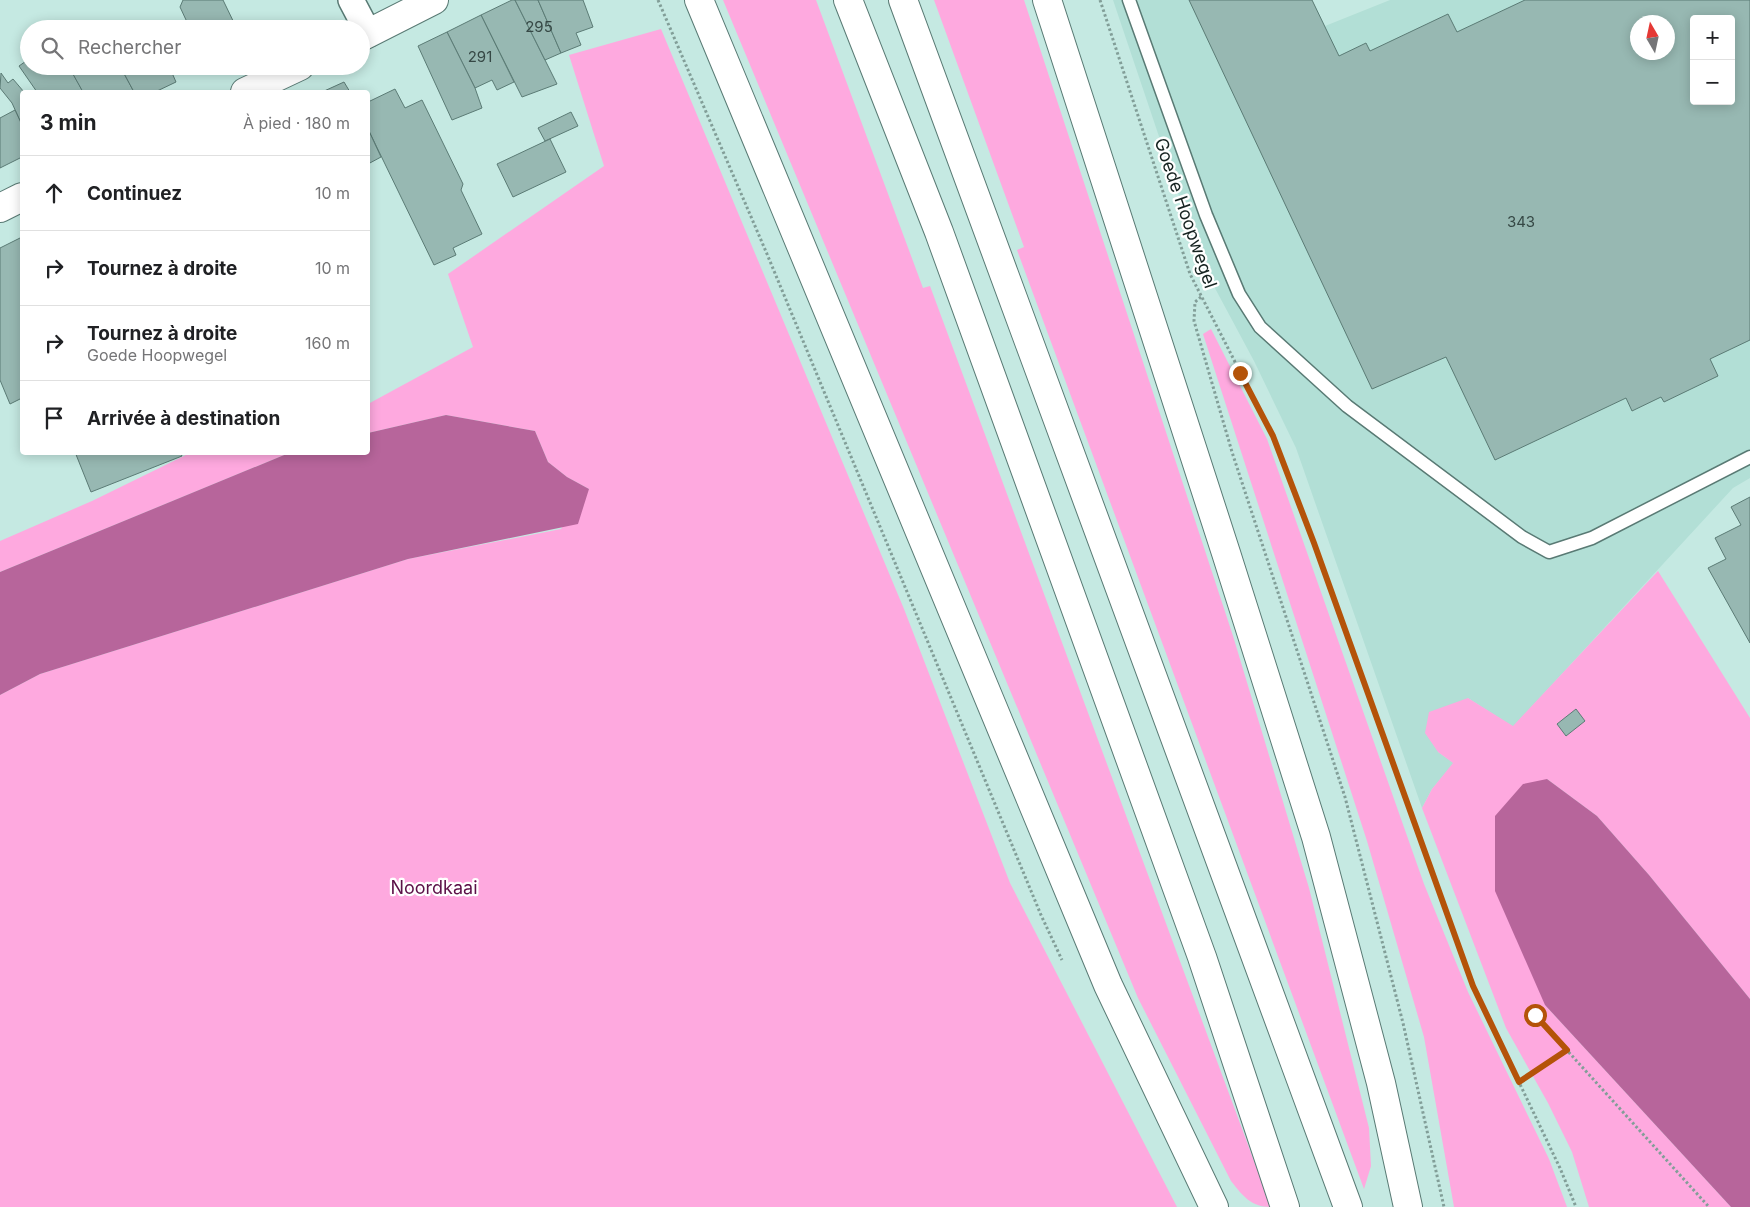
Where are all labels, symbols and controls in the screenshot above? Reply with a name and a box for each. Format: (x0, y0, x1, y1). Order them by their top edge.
north arrow (1630, 15, 1675, 60)
map controls (1690, 15, 1735, 105)
button: + (1690, 15, 1735, 60)
house number: 295 (525, 17, 553, 36)
search box (20, 20, 370, 75)
icon: search (38, 34, 66, 62)
text: Rechercher (78, 36, 181, 59)
house number: 291 (468, 47, 492, 66)
button: − (1690, 60, 1735, 105)
text: 3 min (40, 110, 96, 135)
text: À pied · 180 m (243, 113, 350, 133)
street label: Goede Hoopwegel (1150, 135, 1222, 291)
icon: ahead (40, 179, 68, 207)
text: Continuez (87, 182, 182, 205)
text: 10 m (315, 183, 350, 203)
house number: 343 (1507, 212, 1535, 231)
icon: right (40, 254, 68, 282)
text: Tournez à droite (87, 257, 237, 280)
text: 10 m (315, 258, 350, 278)
text: Tournez à droite (87, 322, 237, 345)
icon: right (40, 329, 68, 357)
text: 160 m (305, 333, 350, 353)
text: Goede Hoopwegel (87, 345, 227, 365)
route end (1229, 362, 1252, 385)
icon: arrive (40, 404, 68, 432)
text: Arrivée à destination (87, 407, 280, 430)
park label: Noordkaai (390, 877, 478, 898)
route start (1524, 1004, 1547, 1027)

